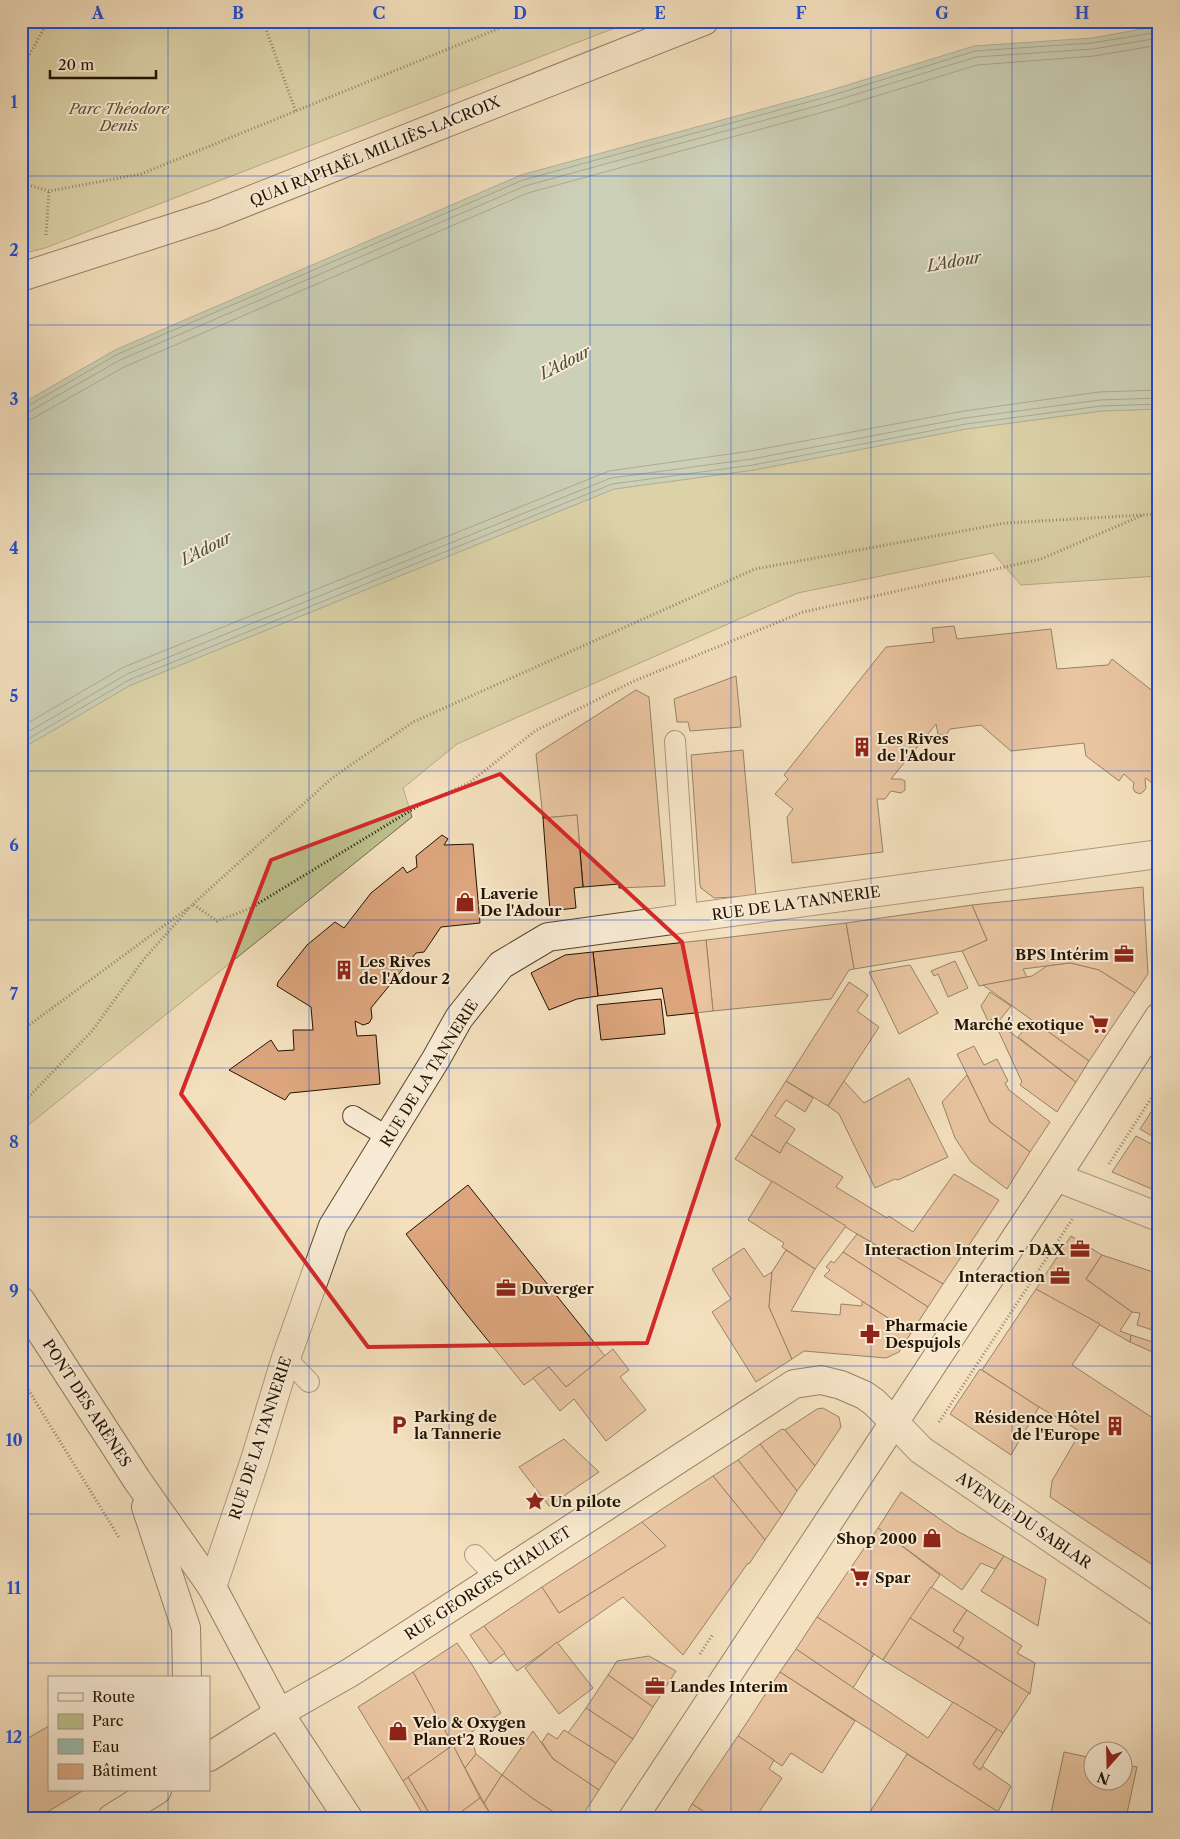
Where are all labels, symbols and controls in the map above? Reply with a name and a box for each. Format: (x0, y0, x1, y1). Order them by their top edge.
text: A (91, 3, 105, 23)
text: B (232, 3, 244, 23)
text: C (373, 3, 385, 23)
text: D (513, 3, 527, 23)
text: E (654, 3, 666, 23)
text: F (796, 3, 807, 23)
text: G (935, 3, 949, 23)
text: H (1075, 3, 1089, 23)
scale bar (50, 48, 156, 80)
text: 20 m (58, 55, 94, 74)
text: 1 (10, 92, 18, 112)
street label: QUAI RAPHAËL MILLIÈS-LACROIX (247, 92, 503, 210)
park label: Parc Théodore Denis (68, 99, 170, 135)
text: 2 (9, 240, 19, 260)
water label: L'Adour (923, 246, 984, 276)
water label: L'Adour (534, 340, 595, 384)
text: 3 (9, 389, 19, 409)
water label: L'Adour (175, 526, 236, 570)
text: 4 (9, 538, 19, 558)
text: 5 (10, 686, 19, 706)
place label: Les Rives de l'Adour (877, 729, 956, 765)
building icon: Les Rives de l'Adour (851, 736, 873, 758)
text: 6 (9, 835, 19, 855)
street label: RUE DE LA TANNERIE (710, 882, 882, 924)
place label: Laverie De l'Adour (480, 884, 562, 920)
shop icon: Laverie De l'Adour (454, 891, 476, 913)
office icon: BPS Intérim (1113, 943, 1135, 965)
place label: BPS Intérim (1015, 945, 1109, 964)
place label: Les Rives de l'Adour 2 (359, 952, 450, 988)
building icon: Les Rives de l'Adour 2 (333, 959, 355, 981)
text: 7 (10, 984, 19, 1004)
street label: RUE DE LA TANNERIE (376, 996, 482, 1150)
supermarket icon: Marché exotique (1088, 1013, 1110, 1035)
place label: Marché exotique (954, 1015, 1084, 1034)
text: 8 (9, 1132, 19, 1152)
office icon: Interaction Interim - DAX (1069, 1238, 1091, 1260)
place label: Interaction Interim - DAX (865, 1240, 1066, 1259)
office icon: Interaction (1049, 1265, 1071, 1287)
place label: Interaction (958, 1267, 1046, 1286)
office icon: Duverger (495, 1277, 517, 1299)
place label: Duverger (521, 1279, 594, 1298)
text: 9 (9, 1281, 19, 1301)
place label: Pharmacie Despujols (885, 1316, 968, 1352)
pharmacy icon: Pharmacie Despujols (859, 1323, 881, 1345)
street label: PONT DES ARÈNES (39, 1336, 135, 1470)
street label: RUE DE LA TANNERIE (225, 1354, 295, 1522)
place label: Parking de la Tannerie (414, 1407, 501, 1443)
place label: Résidence Hôtel de l'Europe (974, 1408, 1100, 1444)
parking icon: Parking de la Tannerie (388, 1414, 410, 1436)
building icon: Résidence Hôtel de l'Europe (1104, 1415, 1126, 1437)
text: 10 (5, 1430, 23, 1450)
street label: AVENUE DU SABLAR (952, 1467, 1096, 1573)
place icon: Un pilote (524, 1490, 546, 1512)
place label: Un pilote (550, 1492, 621, 1511)
street label: RUE GEORGES CHAULET (401, 1521, 576, 1644)
shop icon: Shop 2000 (921, 1527, 943, 1549)
place label: Shop 2000 (836, 1529, 917, 1548)
supermarket icon: Spar (849, 1566, 871, 1588)
place label: Spar (875, 1568, 911, 1587)
text: 11 (7, 1578, 22, 1598)
office icon: Landes Interim (644, 1675, 666, 1697)
legend (48, 1676, 210, 1792)
place label: Landes Interim (670, 1677, 788, 1696)
text: Route (92, 1687, 135, 1706)
text: Parc (92, 1711, 124, 1730)
place label: Velo & Oxygen Planet'2 Roues (412, 1713, 527, 1749)
shop icon: Velo & Oxygen Planet'2 Roues (387, 1720, 409, 1742)
text: 12 (6, 1727, 22, 1747)
text: Eau (92, 1737, 120, 1756)
north arrow (1082, 1742, 1132, 1792)
text: Bâtiment (92, 1761, 158, 1780)
text: N (1095, 1768, 1112, 1789)

